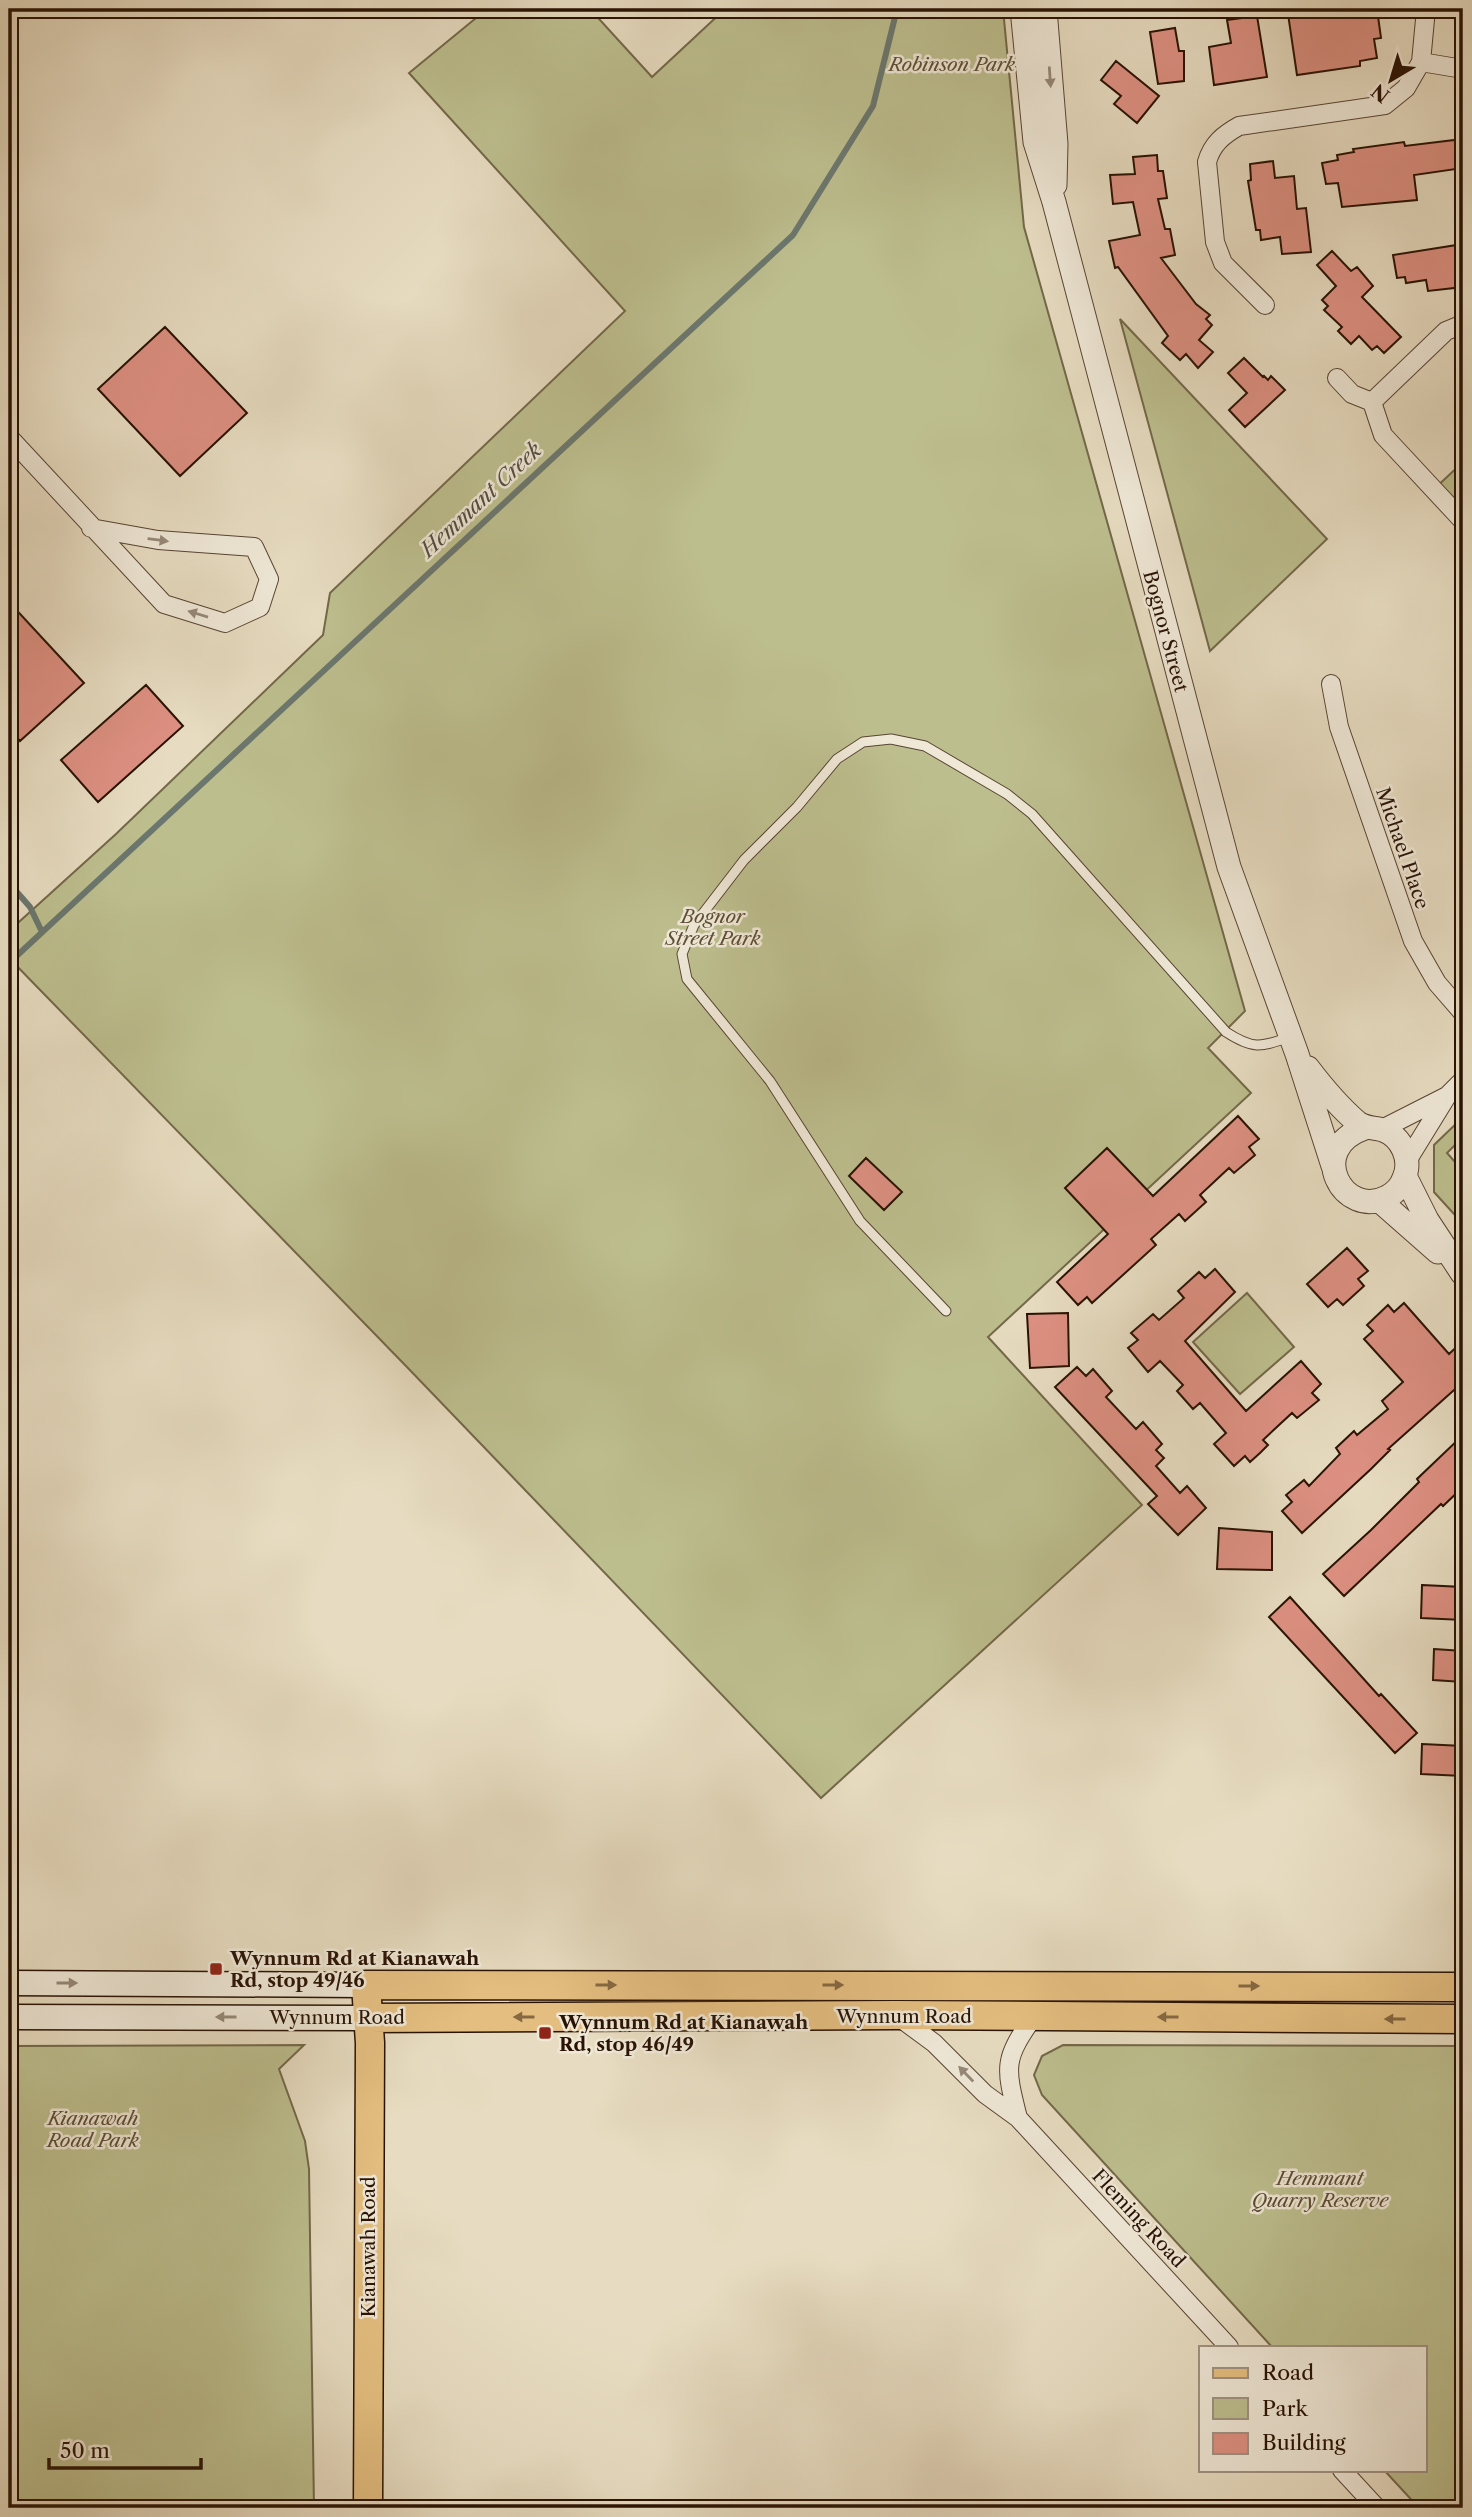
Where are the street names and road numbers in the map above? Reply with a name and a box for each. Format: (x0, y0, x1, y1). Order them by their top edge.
street label: Bognor Street (1138, 568, 1193, 695)
street label: Michael Place (1371, 784, 1434, 912)
street label: Wynnum Road (835, 2005, 972, 2028)
street label: Wynnum Road (268, 2006, 405, 2029)
street label: Fleming Road (1087, 2164, 1190, 2273)
street label: Kianawah Road (357, 2176, 380, 2318)

